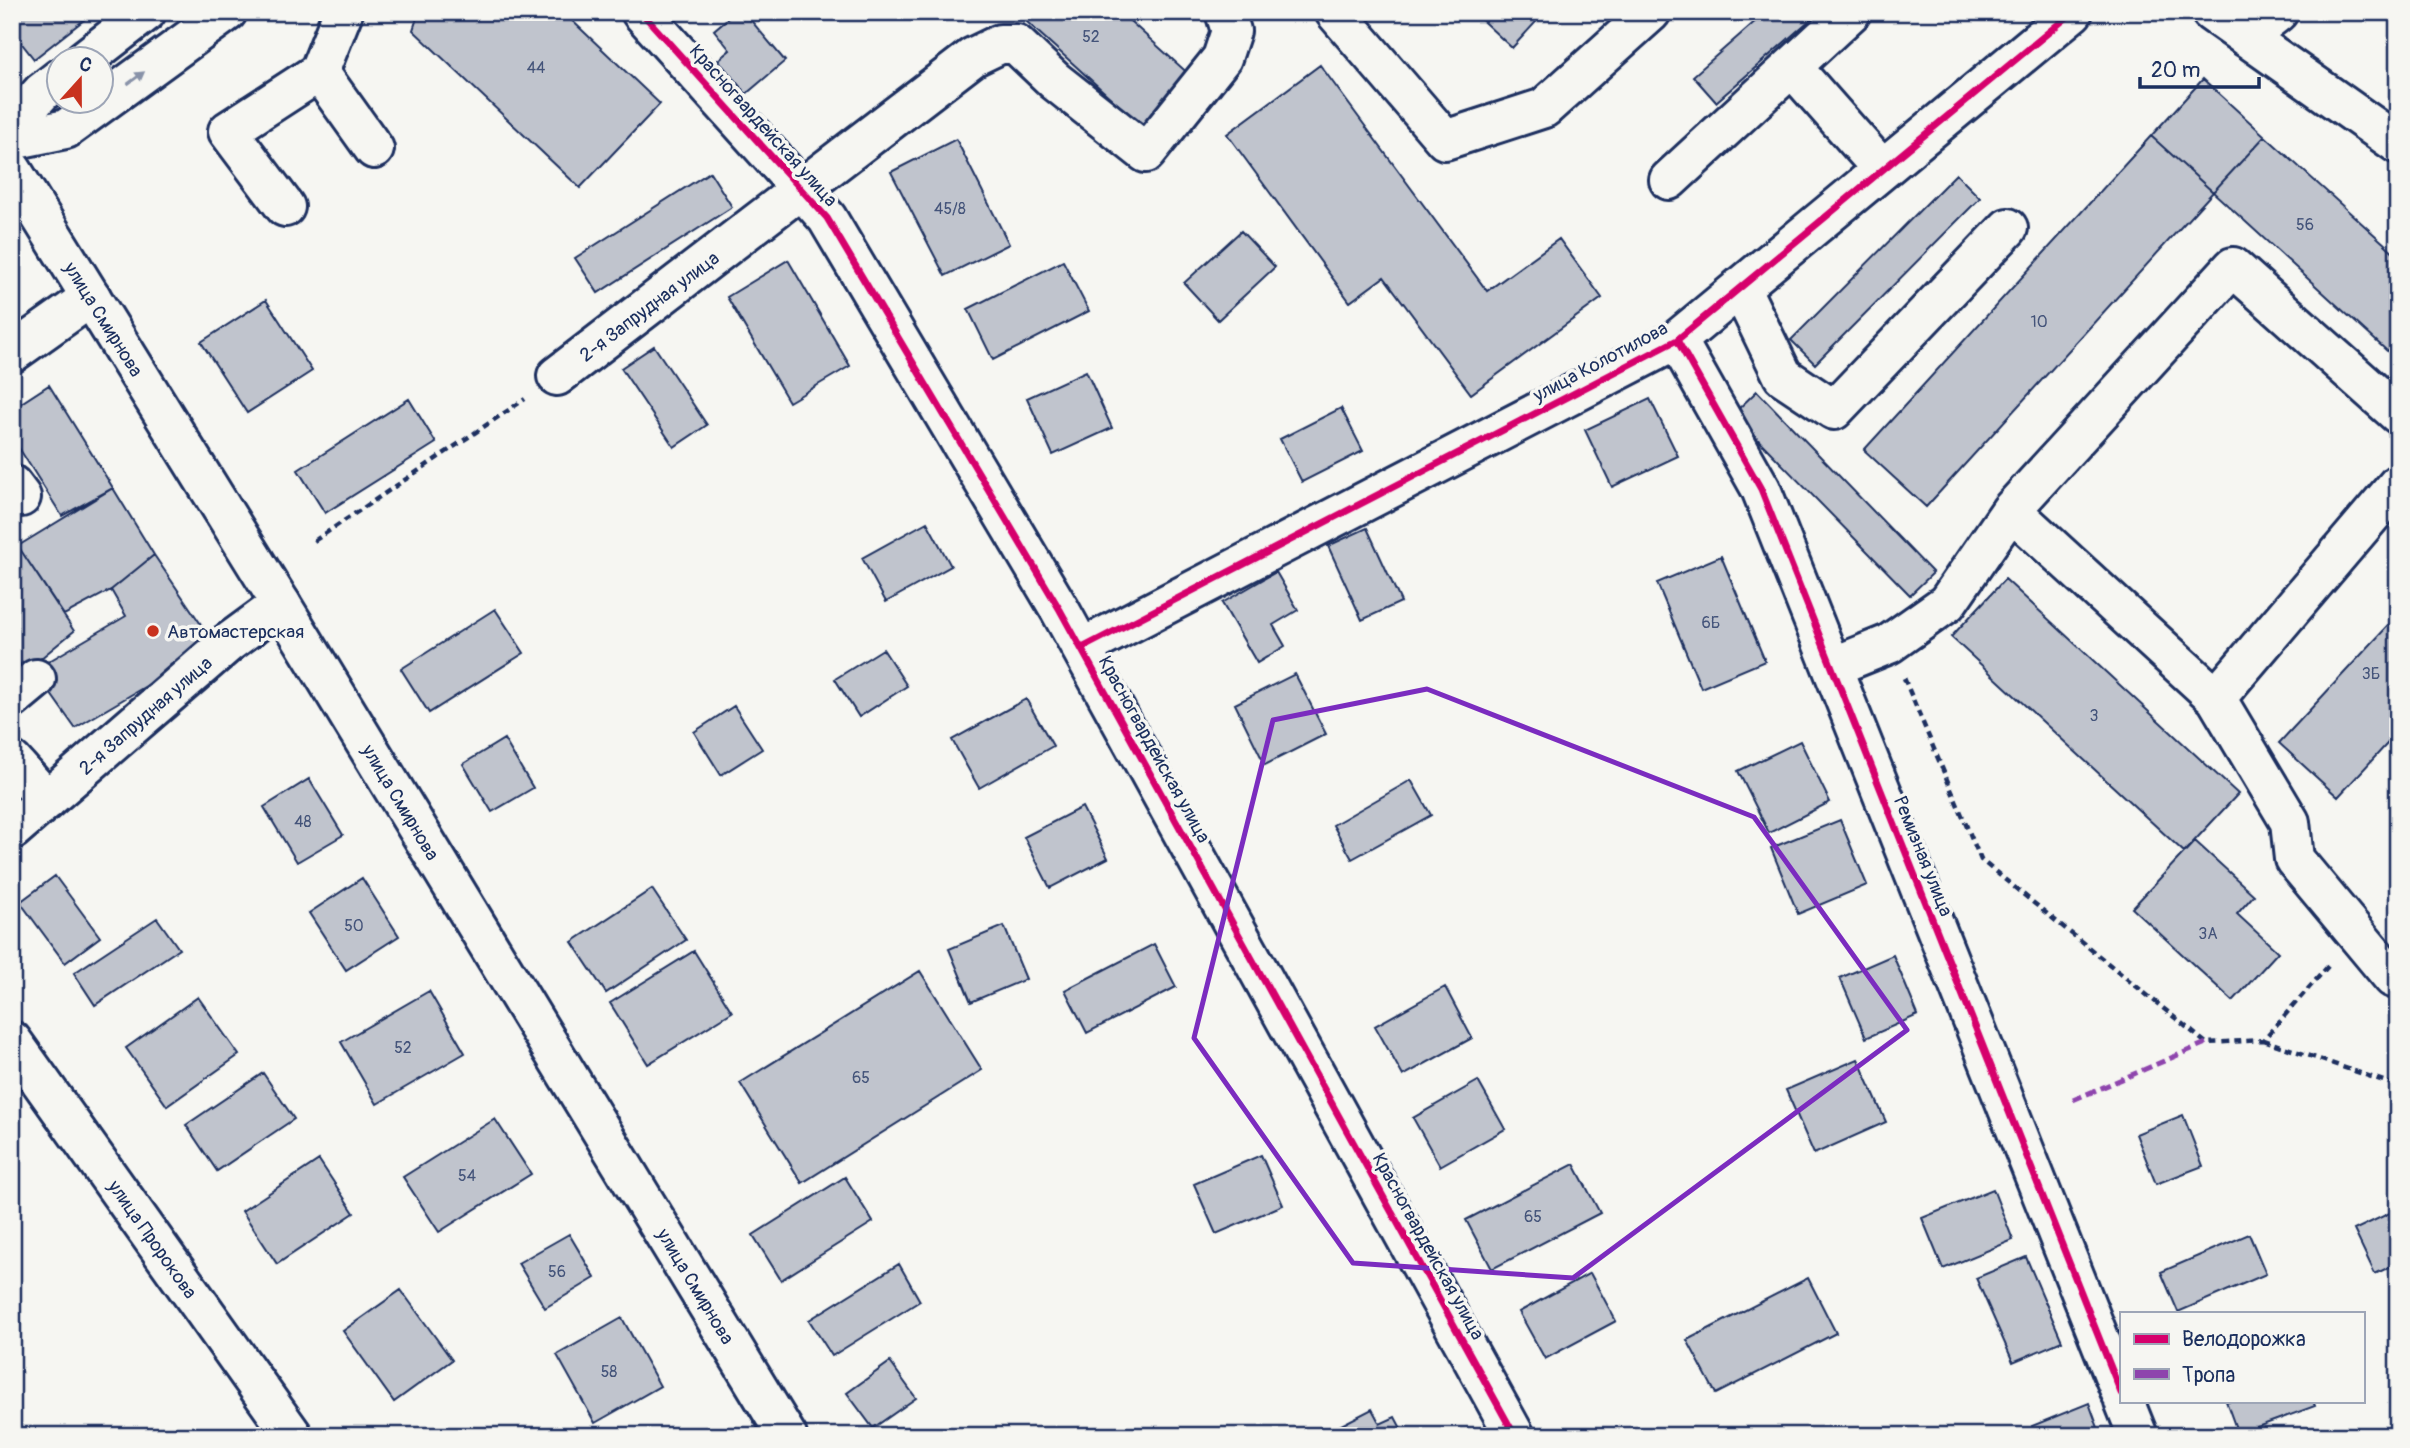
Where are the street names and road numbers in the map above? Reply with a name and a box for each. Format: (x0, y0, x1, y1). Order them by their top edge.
street label: Красногвардейская улица (684, 40, 843, 212)
street label: 2-я Запрудная улица (575, 246, 724, 367)
street label: улица Смирнова (58, 257, 148, 382)
street label: улица Колотилова (1528, 316, 1672, 408)
street label: 2-я Запрудная улица (74, 651, 217, 780)
street label: Красногвардейская улица (1093, 652, 1216, 847)
street label: улица Смирнова (356, 739, 444, 865)
street label: Ремизная улица (1888, 793, 1958, 920)
street label: Красногвардейская улица (1367, 1149, 1490, 1344)
street label: улица Пророкова (102, 1175, 202, 1304)
street label: улица Смирнова (651, 1223, 739, 1349)

